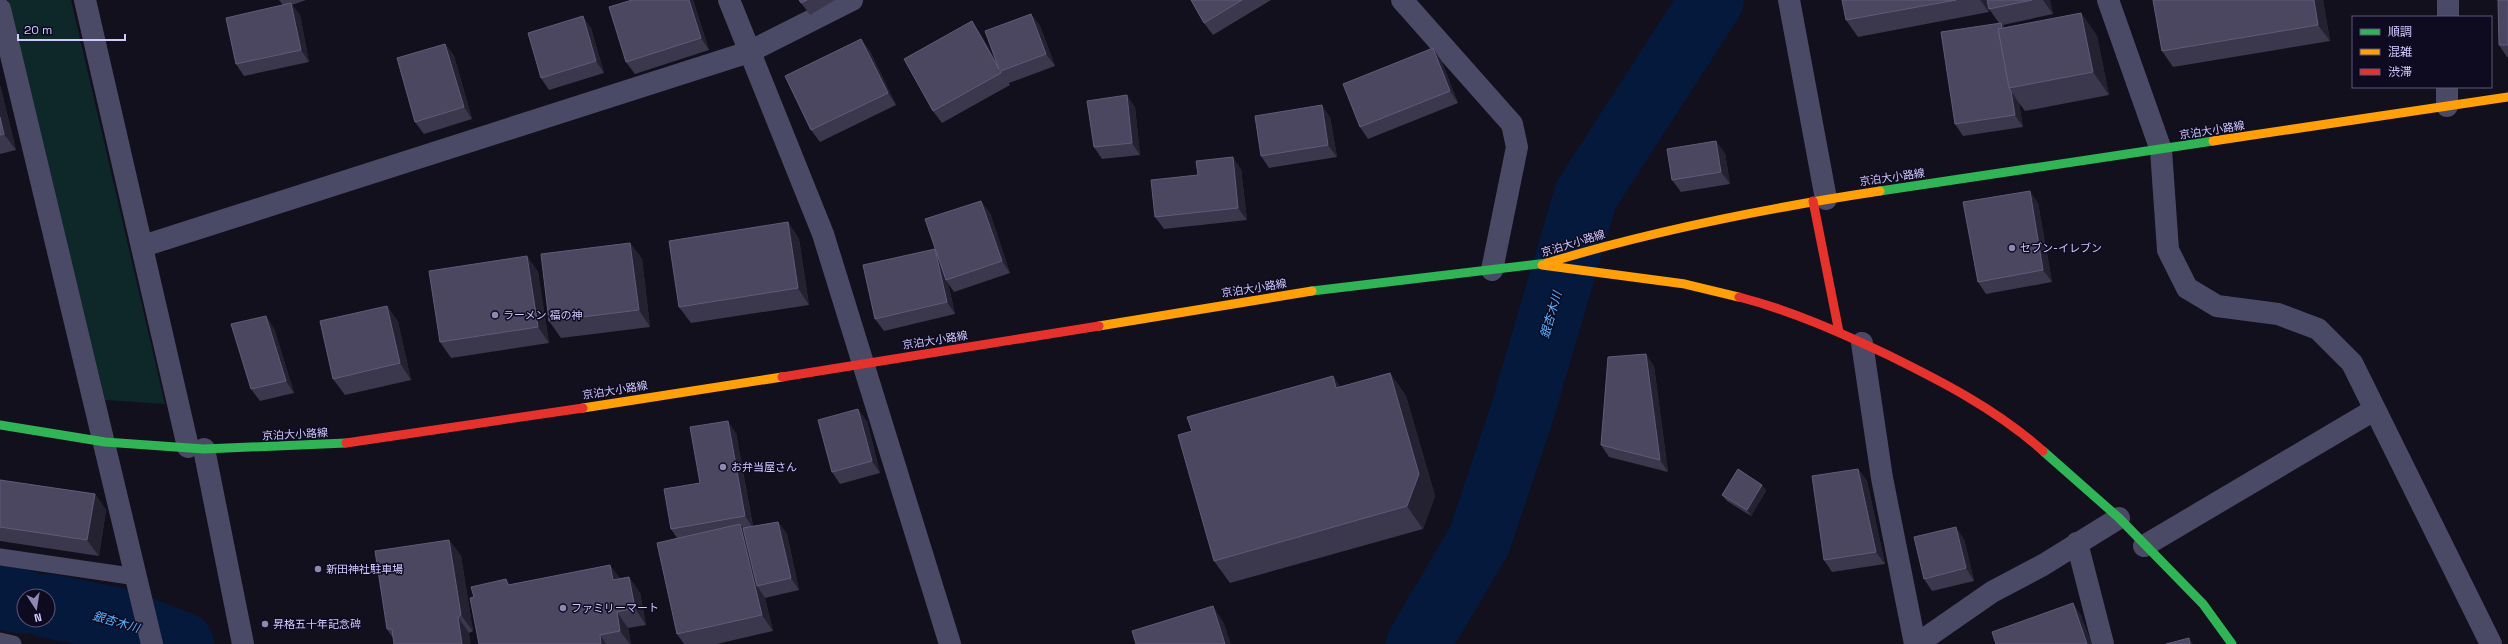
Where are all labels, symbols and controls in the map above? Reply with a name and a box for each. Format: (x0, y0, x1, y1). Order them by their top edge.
scale bar (18, 16, 125, 42)
legend (2352, 16, 2492, 88)
text: 20 m (24, 22, 52, 38)
text: 順調 (2388, 24, 2412, 40)
text: 混雑 (2388, 44, 2412, 60)
text: 渋滞 (2388, 64, 2412, 80)
street label: 京泊大小路線 (2178, 118, 2246, 142)
street label: 京泊大小路線 (1858, 165, 1926, 189)
street label: 京泊大小路線 (1539, 227, 1607, 259)
place label: セブン-イレブン (2020, 241, 2102, 255)
marker: セブン-イレブン (2007, 243, 2017, 253)
street label: 京泊大小路線 (1220, 276, 1288, 300)
water label: 銀杏木川 (1537, 288, 1566, 340)
place label: ラーメン 福の神 (503, 308, 582, 322)
marker: ラーメン 福の神 (490, 310, 500, 320)
street label: 京泊大小路線 (901, 328, 969, 352)
street label: 京泊大小路線 (581, 378, 649, 402)
street label: 京泊大小路線 (262, 425, 328, 443)
place label: お弁当屋さん (731, 460, 797, 474)
marker: お弁当屋さん (718, 462, 728, 472)
place label: 新田神社駐車場 (326, 562, 403, 576)
marker: 新田神社駐車場 (313, 564, 323, 574)
north arrow (16, 588, 56, 628)
place label: ファミリーマート (571, 601, 659, 615)
marker: ファミリーマート (558, 603, 568, 613)
water label: 銀杏木川 (91, 608, 143, 637)
text: N (33, 610, 43, 625)
place label: 昇格五十年記念碑 (273, 617, 361, 631)
marker: 昇格五十年記念碑 (260, 619, 270, 629)

